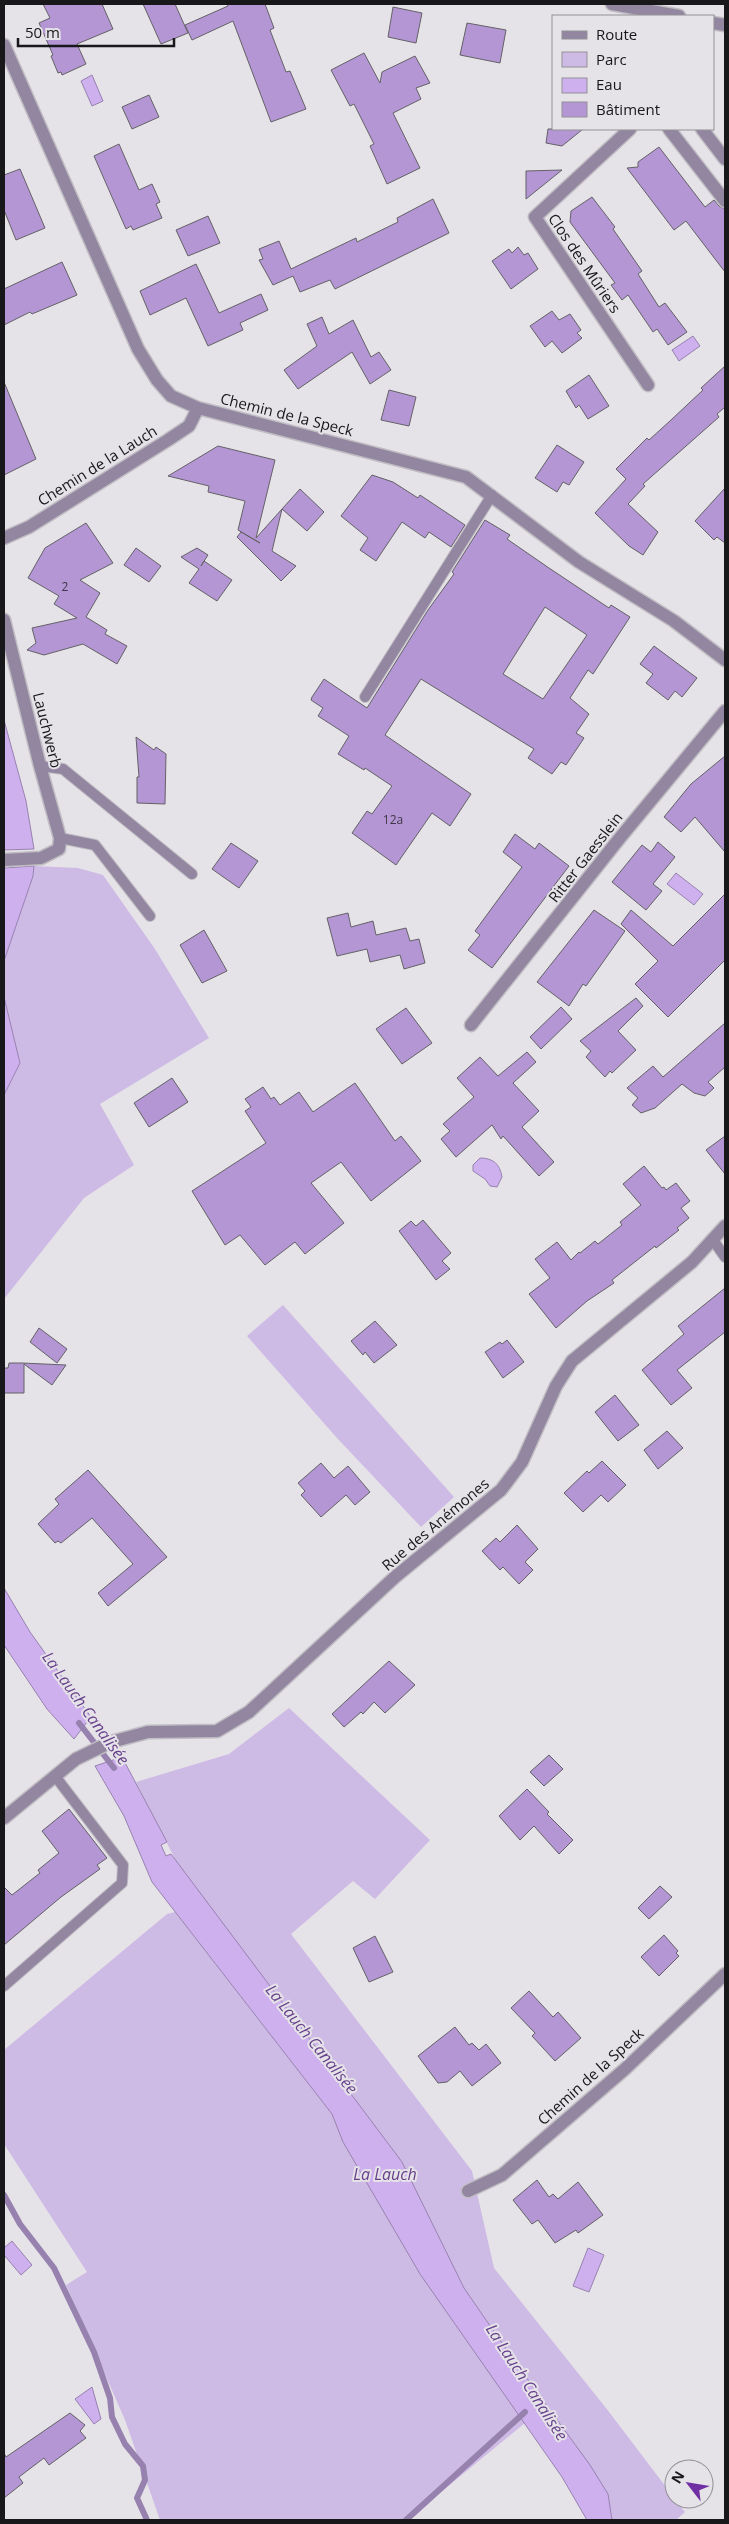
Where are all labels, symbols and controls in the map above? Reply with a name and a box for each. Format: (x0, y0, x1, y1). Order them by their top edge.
scale bar (18, 15, 174, 47)
legend (552, 15, 714, 130)
text: 50 m (25, 22, 60, 42)
text: Route (596, 24, 637, 44)
text: Parc (596, 49, 627, 69)
text: Eau (596, 74, 622, 94)
text: Bâtiment (596, 99, 660, 119)
street label: Clos des Mûriers (544, 209, 626, 317)
street label: Chemin de la Speck (218, 388, 356, 440)
street label: Chemin de la Lauch (34, 420, 160, 510)
house number: 2 (62, 578, 69, 595)
street label: Lauchwerb (29, 690, 67, 770)
street label: Ritter Gaesslein (543, 808, 627, 906)
house number: 12a (383, 811, 403, 828)
street label: Rue des Anémones (377, 1473, 493, 1575)
water label: La Lauch Canalisée (37, 1647, 135, 1769)
water label: La Lauch Canalisée (261, 1980, 363, 2098)
street label: Chemin de la Speck (533, 2023, 647, 2129)
water label: La Lauch (353, 2163, 417, 2185)
water label: La Lauch Canalisée (481, 2319, 573, 2445)
north arrow (664, 2459, 714, 2509)
text: N (666, 2467, 689, 2487)

